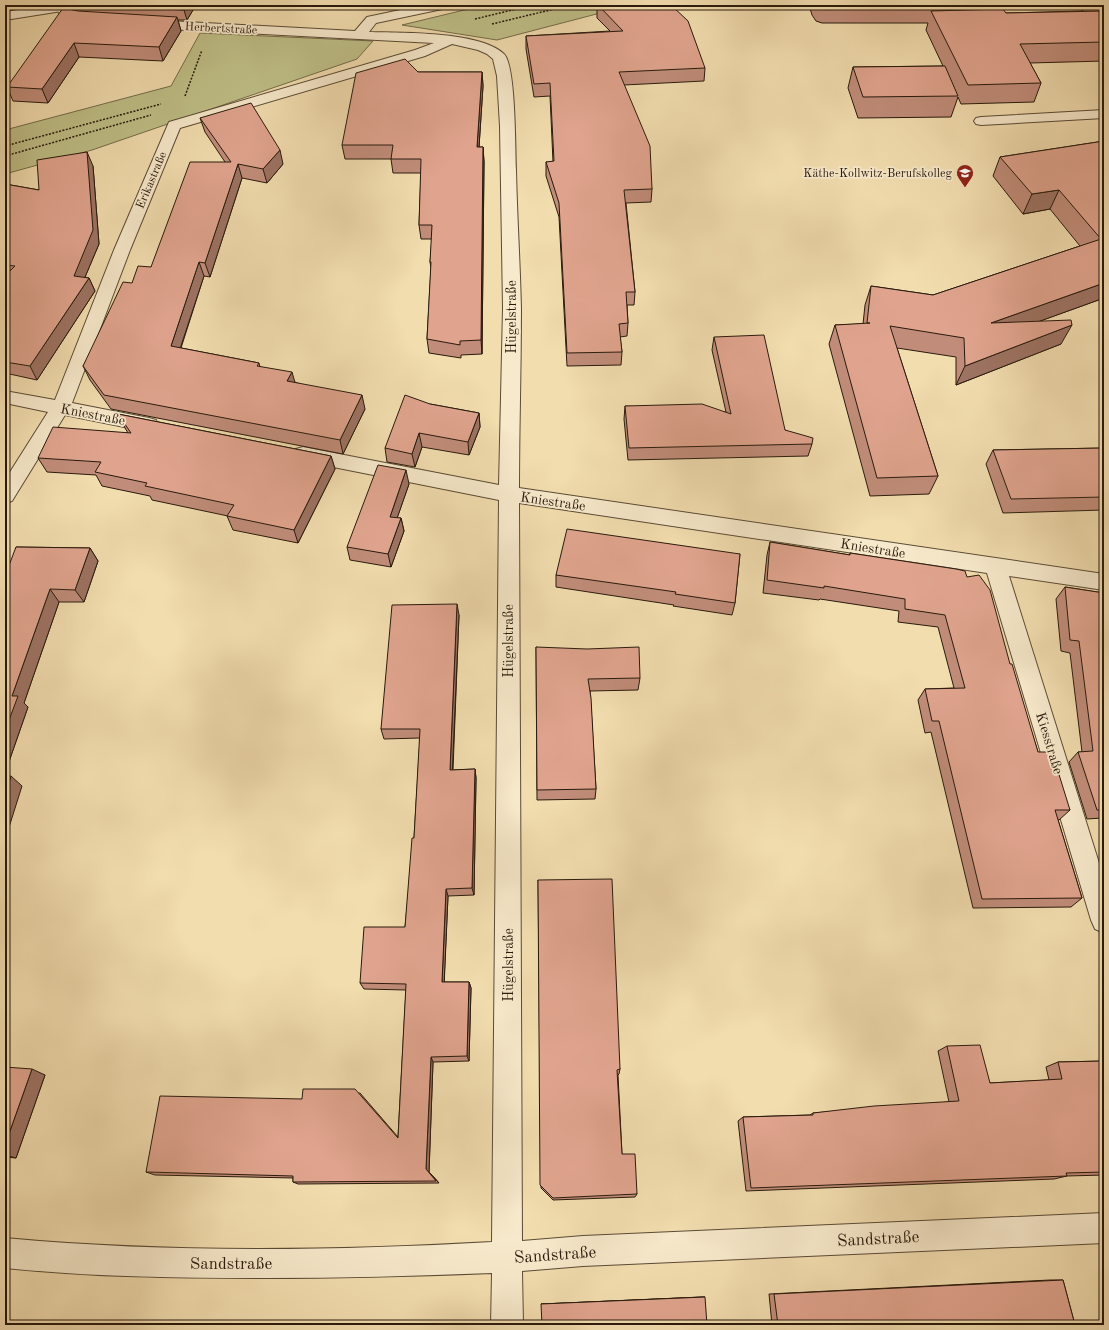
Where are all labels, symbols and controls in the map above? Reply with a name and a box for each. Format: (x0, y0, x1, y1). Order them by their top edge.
street label: Herbertstraße (184, 21, 258, 37)
street label: Erikastraße (135, 150, 169, 211)
school or university icon: Käthe-Kollwitz-Berufskolleg (955, 163, 975, 188)
place label: Käthe-Kollwitz-Berufskolleg (803, 168, 953, 180)
street label: Hügelstraße (505, 280, 519, 354)
street label: Kniestraße (59, 402, 126, 428)
street label: Kniestraße (519, 490, 586, 514)
street label: Kniestraße (839, 537, 906, 561)
street label: Hügelstraße (502, 604, 516, 678)
street label: Kiesstraße (1033, 710, 1065, 776)
street label: Hügelstraße (502, 928, 516, 1002)
street label: Sandstraße (836, 1229, 920, 1250)
street label: Sandstraße (513, 1244, 597, 1267)
street label: Sandstraße (190, 1256, 272, 1273)

